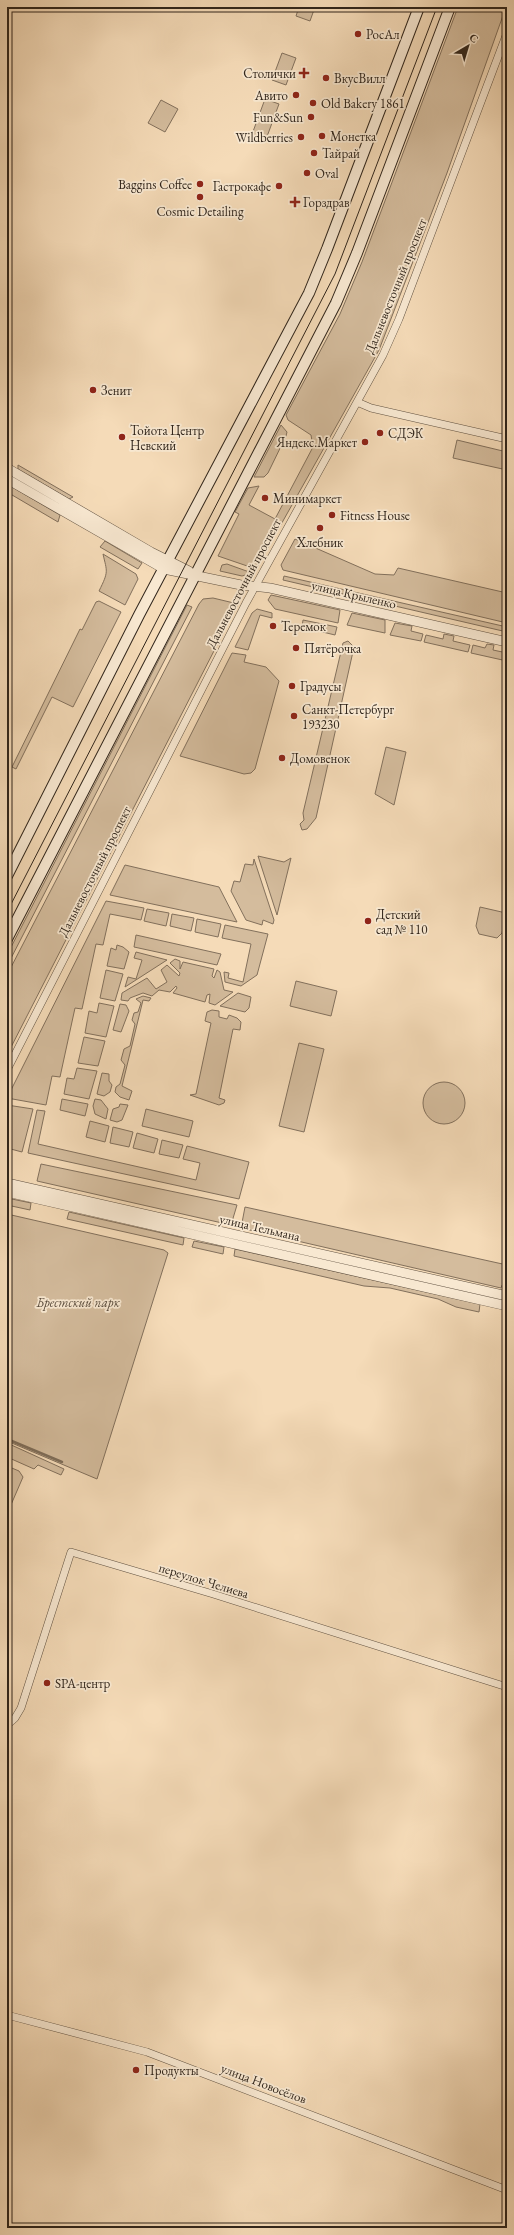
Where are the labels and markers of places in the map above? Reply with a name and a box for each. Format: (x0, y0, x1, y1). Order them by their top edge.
place label: РосАл (366, 26, 400, 43)
marker: РосАл (353, 29, 363, 39)
place label: Столички (243, 65, 296, 82)
marker: Столички (299, 68, 309, 78)
place label: ВкусВилл (334, 70, 386, 87)
marker: ВкусВилл (321, 73, 331, 83)
place label: Авито (254, 87, 288, 104)
marker: Авито (291, 90, 301, 100)
place label: Old Bakery 1861 (321, 95, 405, 112)
marker: Old Bakery 1861 (308, 98, 318, 108)
place label: Fun&Sun (253, 109, 303, 126)
marker: Fun&Sun (306, 112, 316, 122)
place label: Монетка (330, 128, 377, 145)
place label: Wildberries (236, 129, 293, 146)
marker: Монетка (317, 131, 327, 141)
marker: Wildberries (296, 132, 306, 142)
place label: Тайрай (322, 145, 360, 162)
marker: Тайрай (309, 148, 319, 158)
place label: Oval (315, 165, 339, 182)
marker: Oval (302, 168, 312, 178)
place label: Baggins Coffee (118, 176, 192, 193)
place label: Гастрокафе (213, 178, 271, 195)
marker: Baggins Coffee (195, 179, 205, 189)
marker: Гастрокафе (274, 181, 284, 191)
marker: Cosmic Detailing (195, 192, 205, 202)
place label: Горздрав (303, 194, 350, 211)
marker: Горздрав (290, 197, 300, 207)
place label: Cosmic Detailing (156, 203, 244, 220)
place label: Зенит (101, 382, 132, 399)
marker: Зенит (88, 385, 98, 395)
place label: Тойота Центр Невский (130, 422, 204, 454)
place label: СДЭК (388, 425, 424, 442)
marker: СДЭК (375, 428, 385, 438)
marker: Тойота Центр Невский (117, 432, 127, 442)
place label: Яндекс.Маркет (276, 434, 358, 451)
marker: Яндекс.Маркет (360, 437, 370, 447)
place label: Минимаркет (273, 490, 342, 507)
marker: Минимаркет (260, 493, 270, 503)
place label: Fitness House (340, 507, 410, 524)
marker: Fitness House (327, 510, 337, 520)
marker: Хлебник (315, 523, 325, 533)
place label: Хлебник (296, 534, 344, 551)
place label: Теремок (281, 618, 327, 635)
marker: Теремок (268, 621, 278, 631)
place label: Пятёрочка (304, 640, 362, 657)
marker: Пятёрочка (291, 643, 301, 653)
place label: Градусы (300, 678, 341, 695)
marker: Градусы (287, 681, 297, 691)
place label: Санкт-Петербург 193230 (302, 701, 395, 733)
marker: Санкт-Петербург 193230 (289, 711, 299, 721)
place label: Домовенок (290, 750, 351, 767)
marker: Домовенок (277, 753, 287, 763)
place label: Детский сад № 110 (376, 906, 427, 938)
marker: Детский сад № 110 (363, 916, 373, 926)
place label: SPA-центр (55, 1675, 110, 1692)
marker: SPA-центр (42, 1678, 52, 1688)
place label: Продукты (144, 2062, 199, 2079)
marker: Продукты (131, 2065, 141, 2075)

